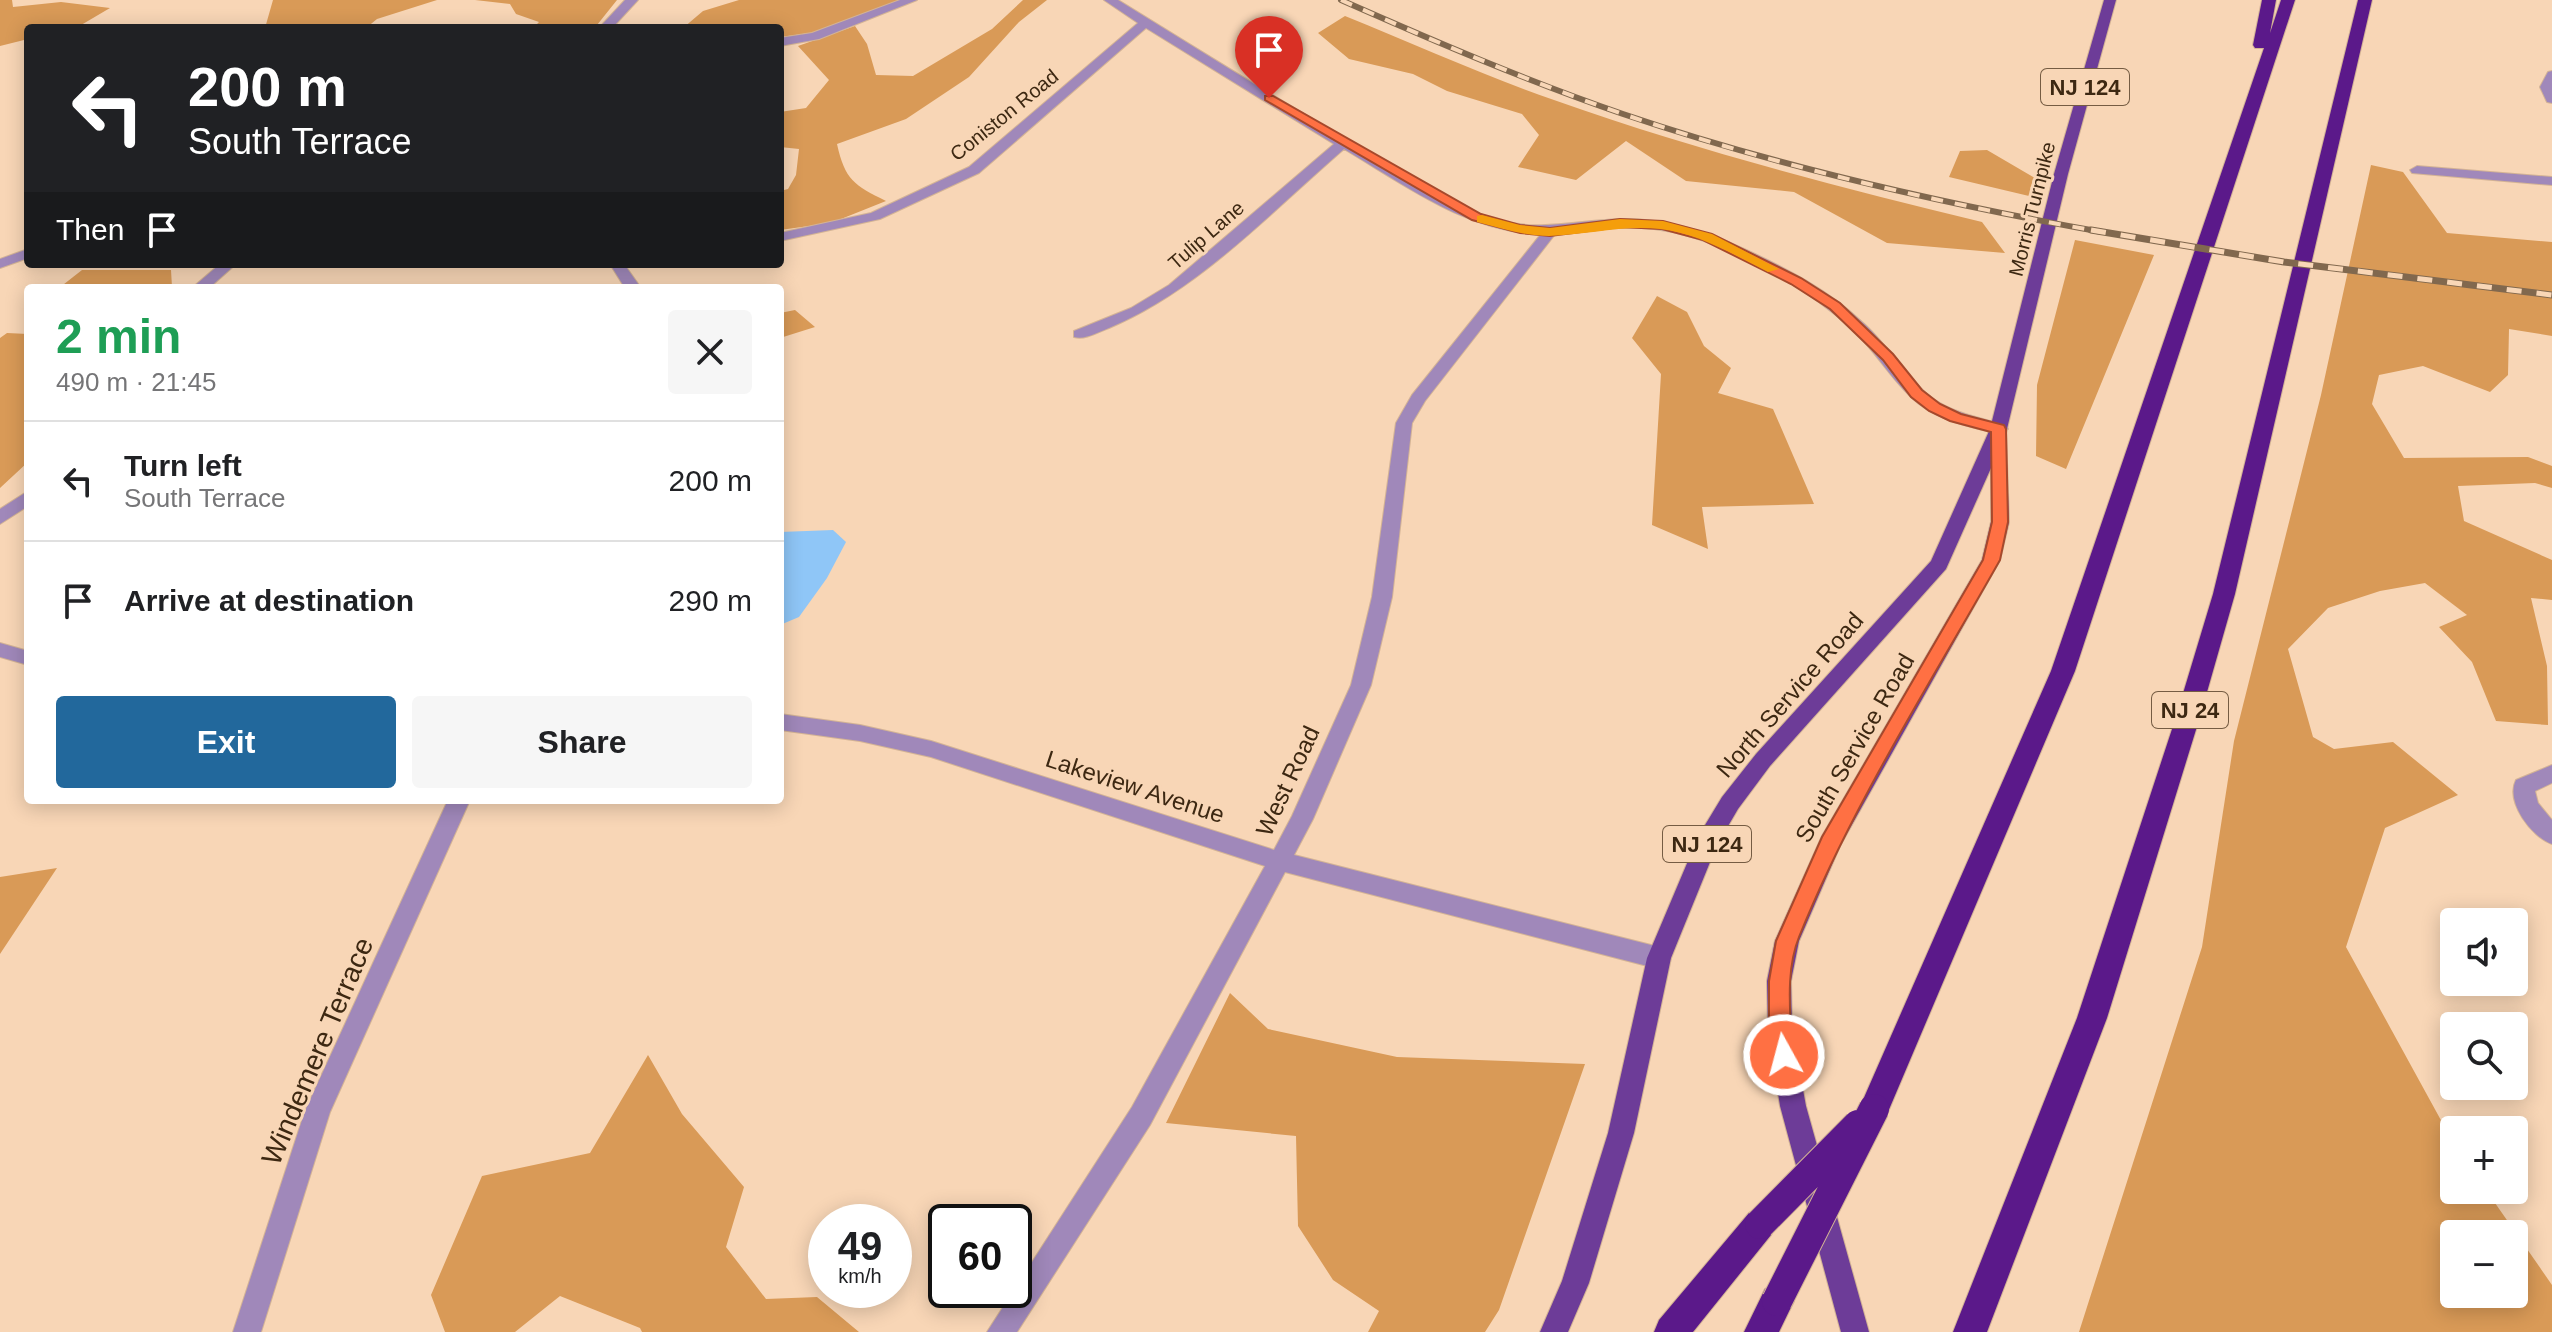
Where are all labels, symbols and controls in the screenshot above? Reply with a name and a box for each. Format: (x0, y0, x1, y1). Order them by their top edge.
pin (1235, 16, 1303, 98)
icon: arrive (1247, 28, 1291, 72)
text: 200 m (188, 55, 347, 118)
icon: left (56, 56, 160, 160)
street label: Coniston Road (946, 65, 1062, 165)
road number: NJ 124 (2041, 69, 2129, 105)
text: South Terrace (188, 121, 411, 162)
street label: Morris Turnpike (2005, 139, 2059, 279)
street label: Tulip Lane (1164, 196, 1248, 274)
icon: arrive (140, 208, 184, 252)
text: Then (56, 213, 124, 246)
text: 2 min (56, 310, 181, 363)
button: close (668, 310, 752, 394)
text: 490 m · 21:45 (56, 367, 216, 397)
text: Turn left (124, 449, 242, 482)
icon: left (56, 459, 100, 503)
text: 200 m (669, 464, 752, 497)
text: South Terrace (124, 483, 285, 513)
icon: arrive (56, 579, 100, 623)
text: Arrive at destination (124, 584, 414, 617)
text: 290 m (669, 584, 752, 617)
street label: North Service Road (1711, 607, 1869, 783)
street label: South Service Road (1790, 649, 1920, 847)
road number: NJ 24 (2152, 692, 2228, 728)
button: Exit (56, 696, 396, 788)
button: Share (412, 696, 752, 788)
street label: West Road (1250, 721, 1325, 840)
street label: Lakeview Avenue (1042, 745, 1228, 828)
road number: NJ 124 (1663, 826, 1751, 862)
map controls (2440, 908, 2528, 1308)
button: sound (2440, 908, 2528, 996)
street label: Windemere Terrace (256, 933, 379, 1169)
button: search (2440, 1012, 2528, 1100)
position arrow (1742, 1013, 1826, 1097)
button: + (2440, 1116, 2528, 1204)
speed limit sign: 60 (928, 1204, 1032, 1308)
button: − (2440, 1220, 2528, 1308)
text: 49 (838, 1224, 882, 1268)
text: km/h (838, 1265, 882, 1287)

